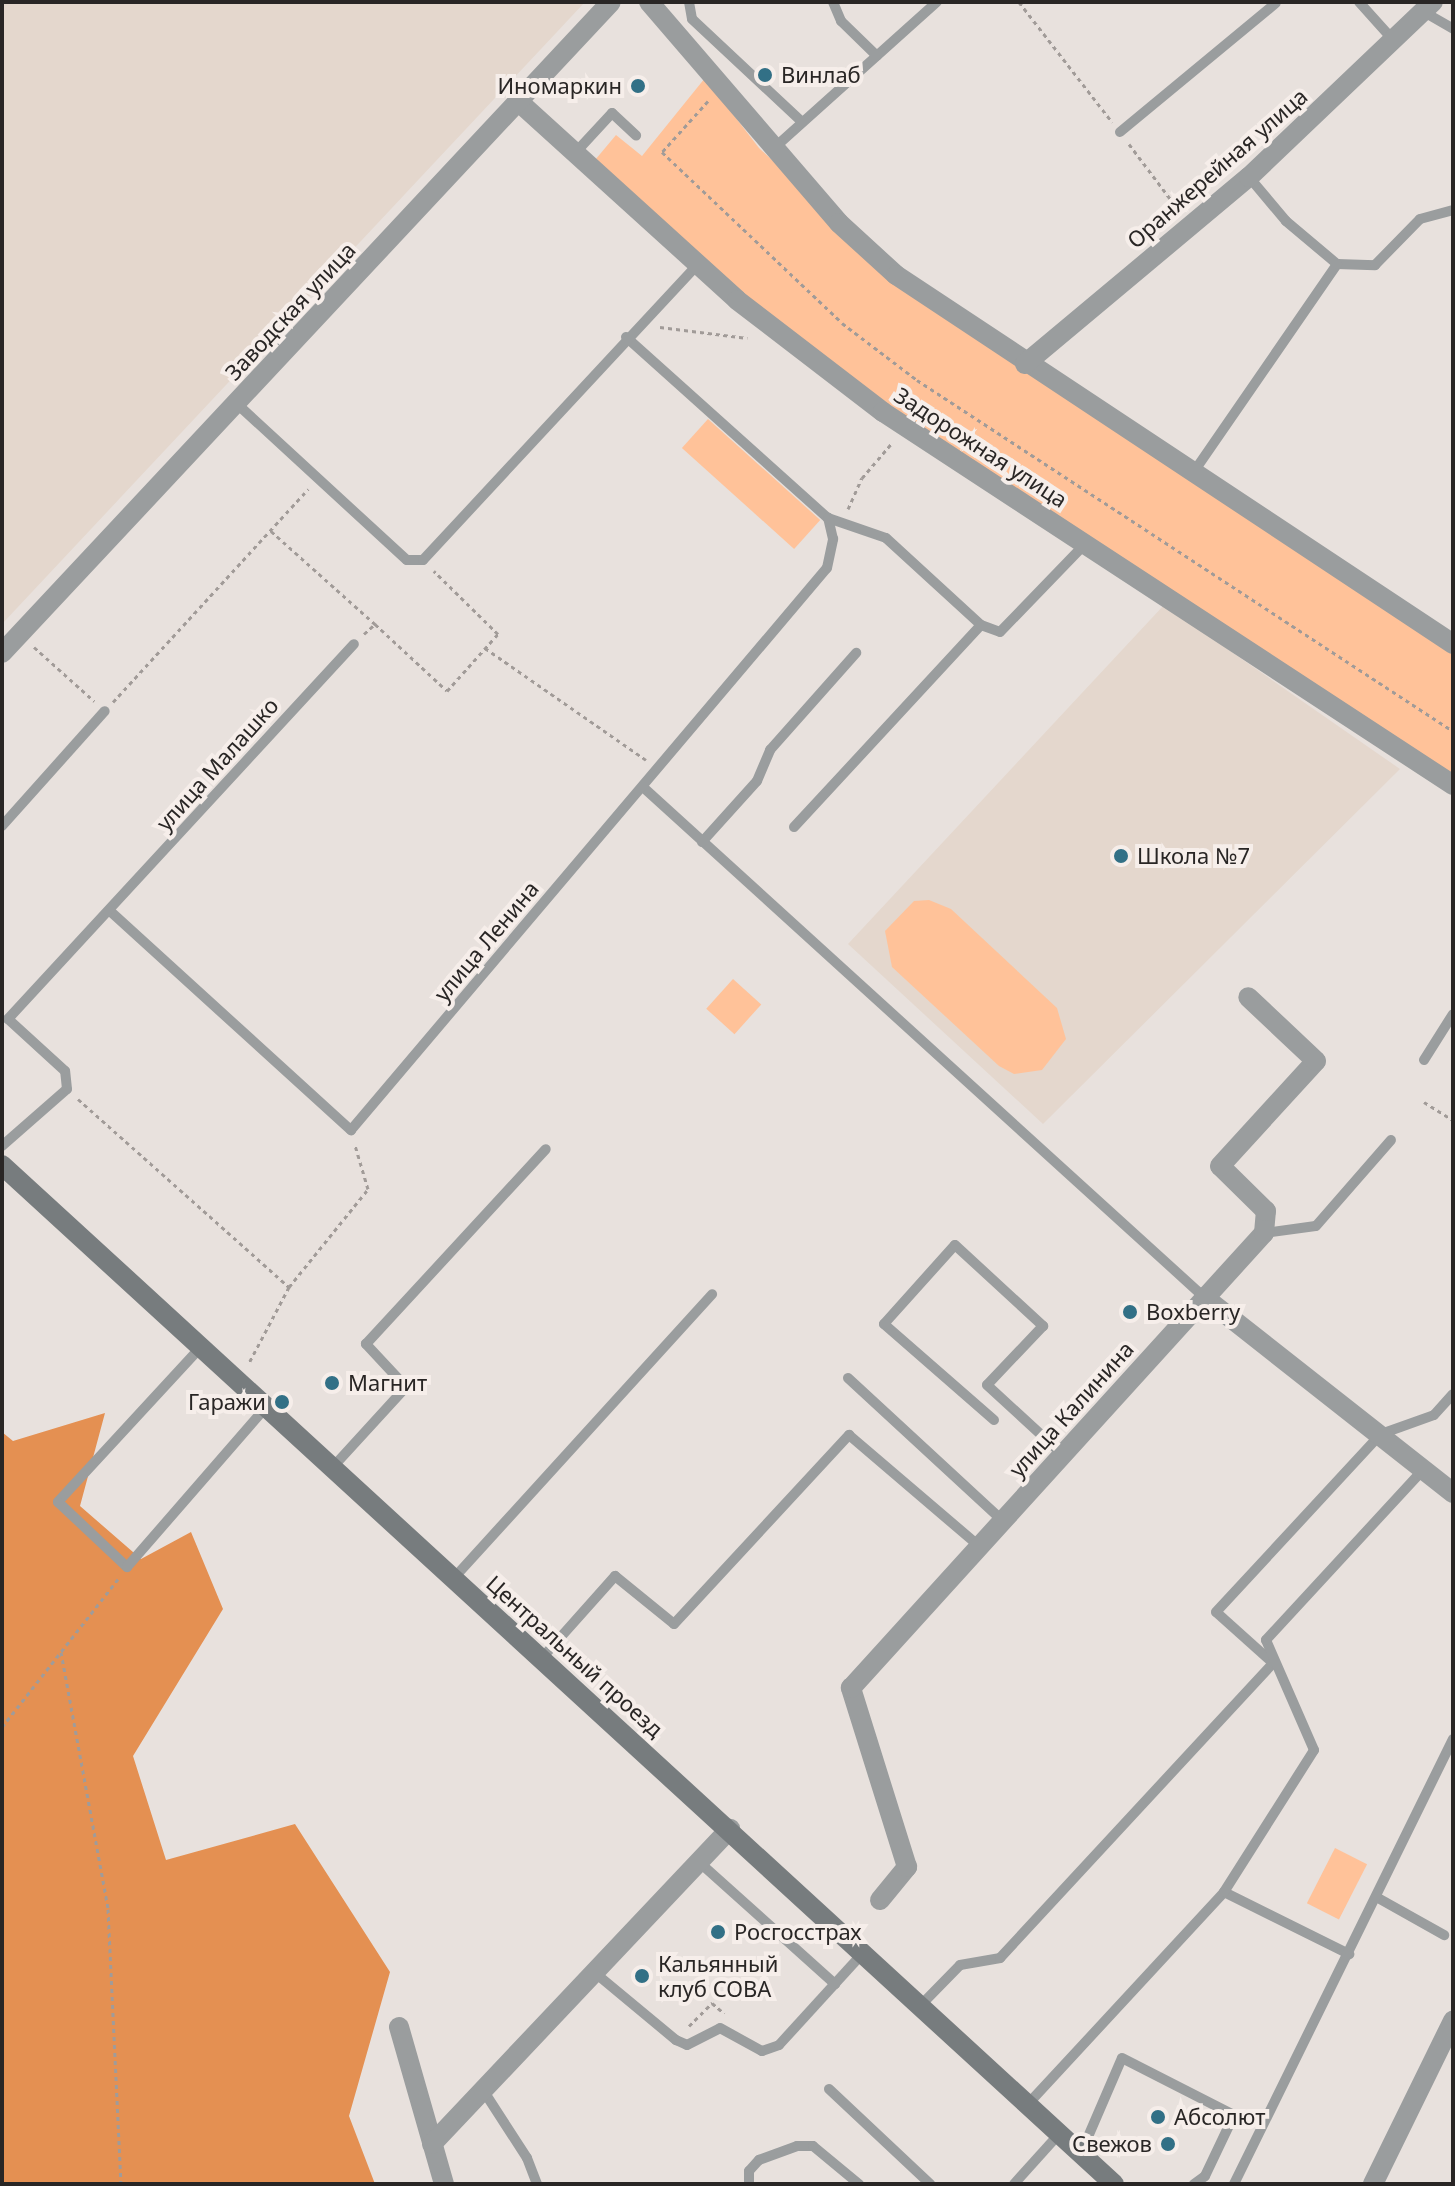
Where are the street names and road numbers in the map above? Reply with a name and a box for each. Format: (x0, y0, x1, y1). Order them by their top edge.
street label: Оранжерейная улица (1122, 83, 1312, 253)
street label: Заводская улица (219, 237, 361, 385)
street label: Задорожная улица (890, 381, 1072, 513)
street label: улица Малашко (151, 692, 283, 836)
street label: улица Ленина (428, 876, 544, 1006)
street label: улица Калинина (1003, 1336, 1139, 1482)
street label: Центральный проезд (481, 1570, 669, 1742)

